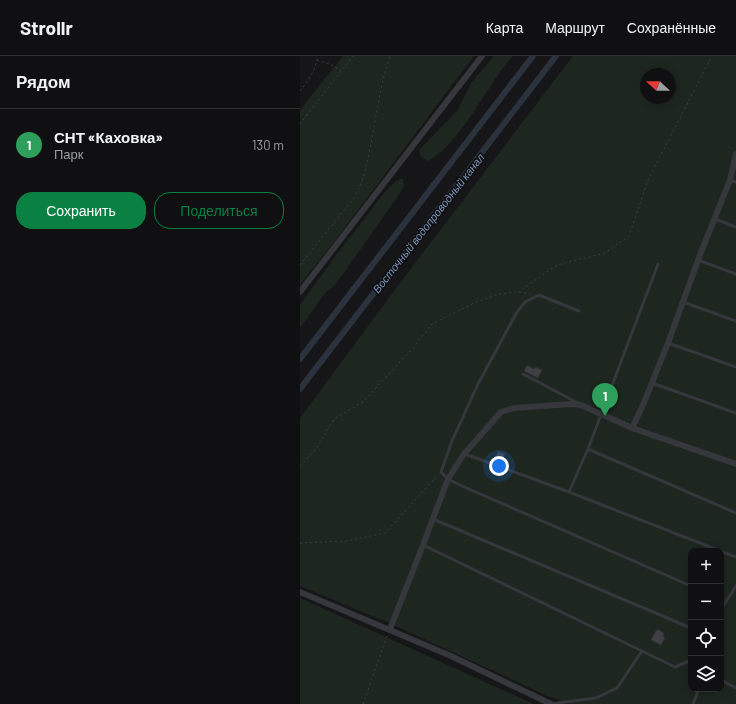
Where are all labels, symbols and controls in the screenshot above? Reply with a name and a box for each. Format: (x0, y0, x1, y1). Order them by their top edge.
text: Strollr (20, 16, 73, 39)
text: Карта (486, 19, 523, 36)
text: Маршрут (545, 19, 605, 36)
text: Сохранённые (627, 19, 716, 36)
north arrow (640, 68, 676, 104)
text: Рядом (16, 71, 71, 91)
text: СНТ «Каховка» (54, 128, 163, 146)
text: 1 (27, 137, 31, 153)
text: 130 m (252, 137, 284, 153)
text: Парк (54, 146, 84, 162)
water label: Восточный водопроводный канал (369, 151, 487, 295)
button: Сохранить (16, 192, 146, 229)
button: Поделиться (154, 192, 284, 229)
pin: 1 (592, 383, 618, 416)
your location (489, 456, 509, 476)
map controls (688, 548, 724, 692)
button: + (688, 548, 724, 584)
button: − (688, 584, 724, 620)
button: locate (688, 620, 724, 656)
button: layers (688, 656, 724, 692)

